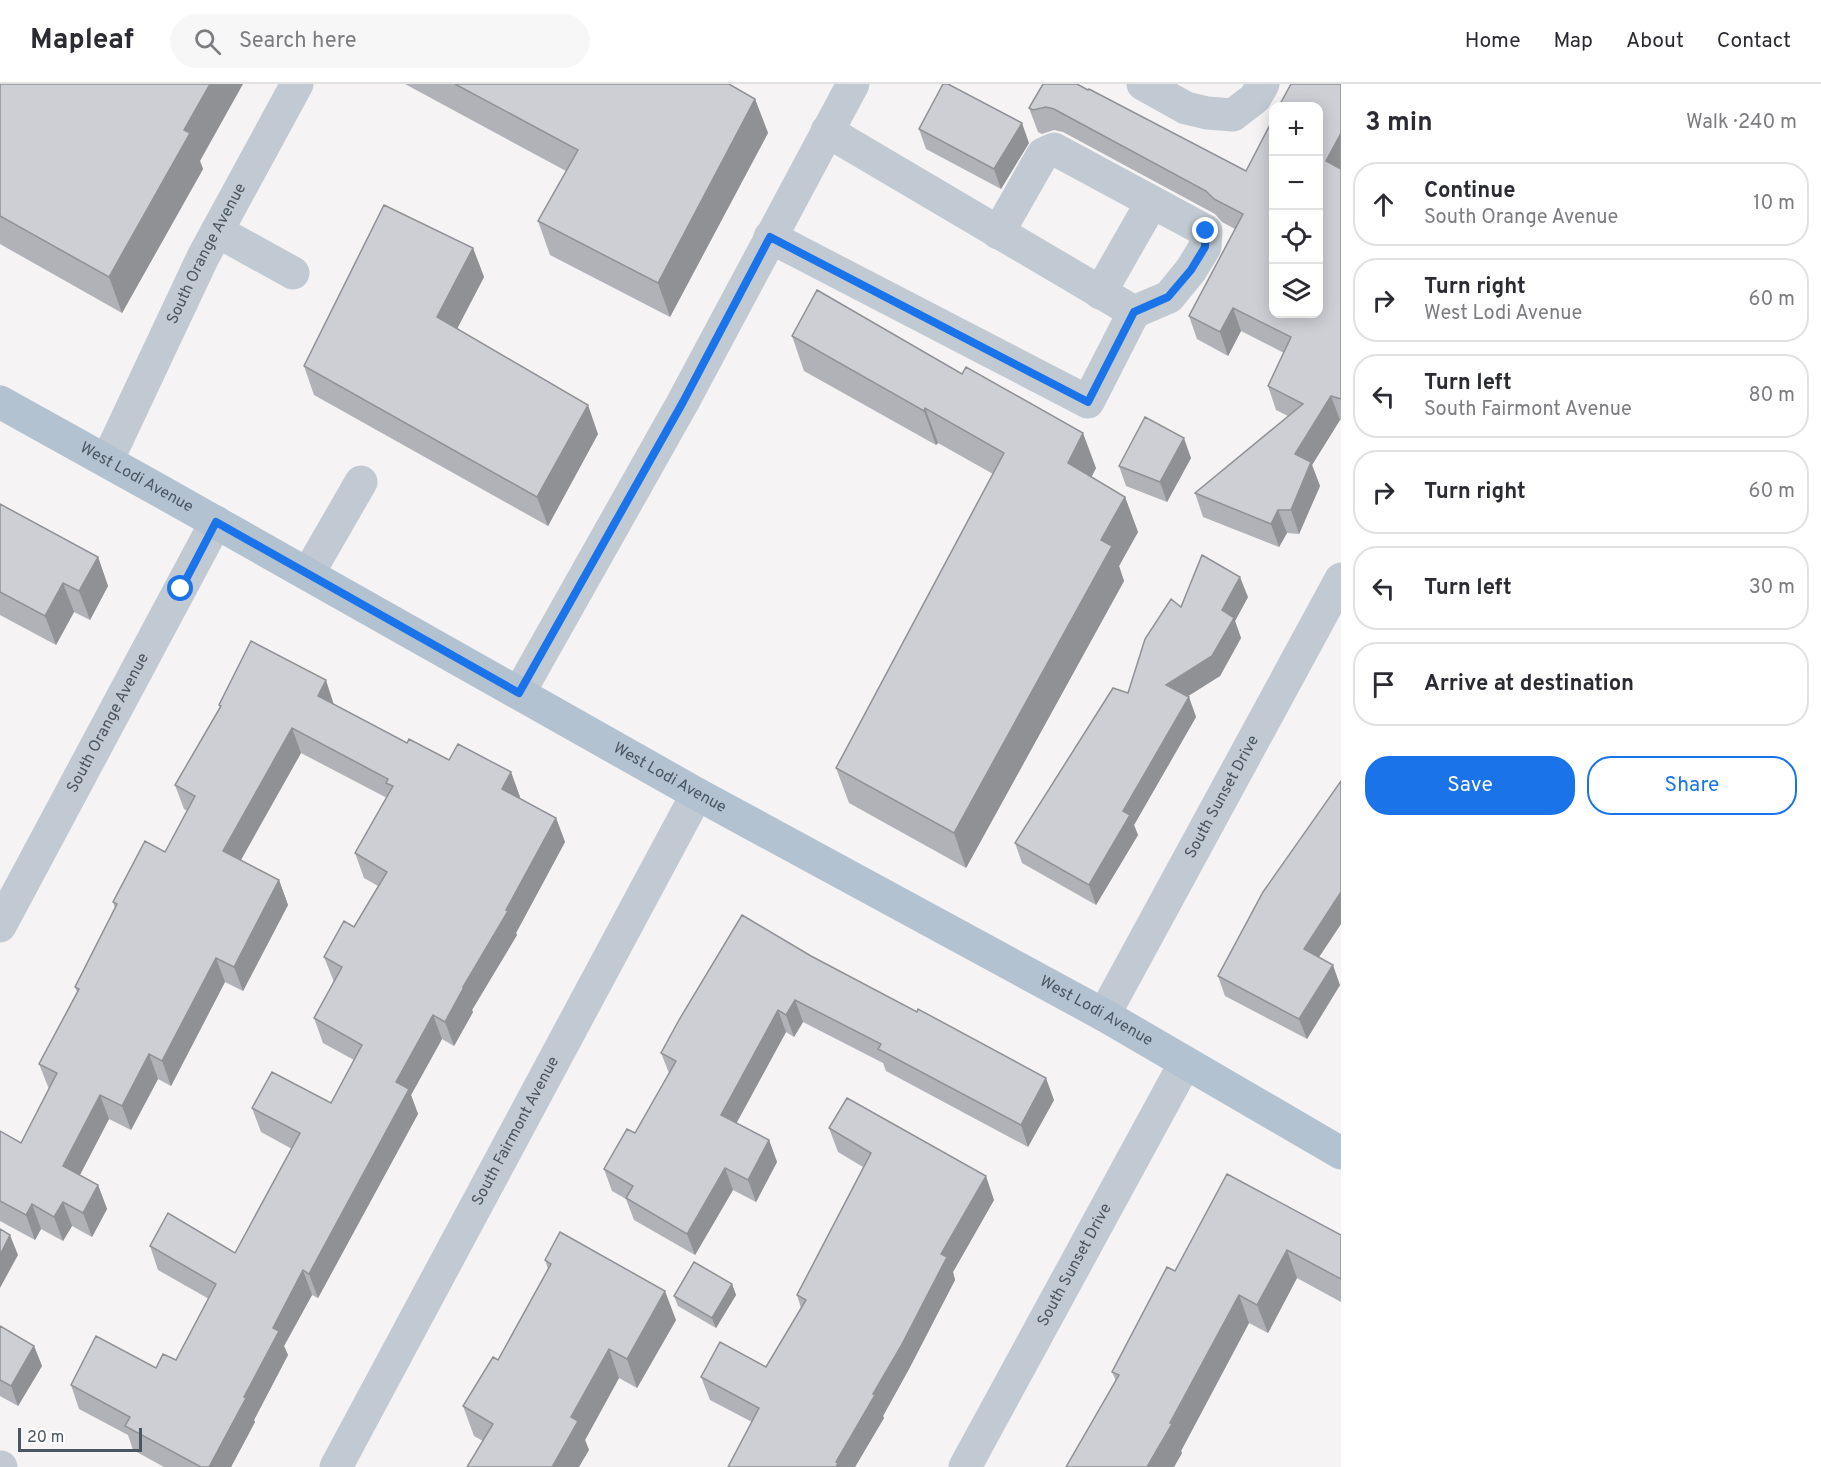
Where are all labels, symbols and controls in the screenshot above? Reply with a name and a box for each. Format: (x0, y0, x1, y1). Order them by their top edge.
search box (170, 14, 590, 68)
text: Mapleaf (30, 23, 134, 59)
icon: search (191, 25, 224, 58)
text: Search here (239, 28, 357, 55)
text: Home (1465, 28, 1521, 55)
text: Map (1554, 28, 1593, 55)
text: About (1626, 28, 1684, 55)
text: Contact (1717, 28, 1791, 55)
map controls (1269, 102, 1323, 318)
button: + (1269, 102, 1323, 156)
text: 3 min (1365, 107, 1433, 140)
text: Walk · 240 m (1686, 110, 1797, 136)
button: − (1269, 156, 1323, 210)
text: Continue (1424, 178, 1515, 205)
street label: South Orange Avenue (163, 180, 251, 328)
icon: ahead (1367, 188, 1400, 221)
text: 10 m (1753, 191, 1795, 217)
text: South Orange Avenue (1424, 205, 1618, 231)
button: locate (1269, 210, 1323, 264)
route end (1192, 217, 1218, 243)
button: layers (1269, 264, 1323, 318)
text: Turn right (1424, 274, 1526, 301)
icon: right (1367, 284, 1400, 317)
text: 60 m (1749, 287, 1795, 313)
text: West Lodi Avenue (1424, 301, 1582, 327)
text: Turn left (1424, 370, 1512, 397)
icon: left (1367, 380, 1400, 413)
text: 80 m (1749, 383, 1795, 409)
text: South Fairmont Avenue (1424, 397, 1632, 423)
street label: West Lodi Avenue (76, 438, 197, 517)
icon: right (1367, 476, 1400, 509)
text: Turn right (1424, 479, 1526, 506)
text: 60 m (1749, 479, 1795, 505)
icon: left (1367, 572, 1400, 605)
route start (167, 575, 193, 601)
text: Turn left (1424, 575, 1512, 602)
text: 30 m (1749, 575, 1795, 601)
street label: South Orange Avenue (63, 650, 154, 796)
icon: arrive (1367, 668, 1400, 701)
text: Arrive at destination (1424, 671, 1634, 698)
street label: South Sunset Drive (1181, 732, 1264, 862)
street label: West Lodi Avenue (609, 739, 730, 818)
button: Save (1365, 756, 1575, 815)
button: Share (1587, 756, 1797, 815)
street label: West Lodi Avenue (1036, 972, 1156, 1051)
street label: South Fairmont Avenue (468, 1053, 564, 1209)
street label: South Sunset Drive (1033, 1200, 1117, 1330)
scale bar (18, 1425, 142, 1452)
text: 20 m (27, 1428, 64, 1448)

